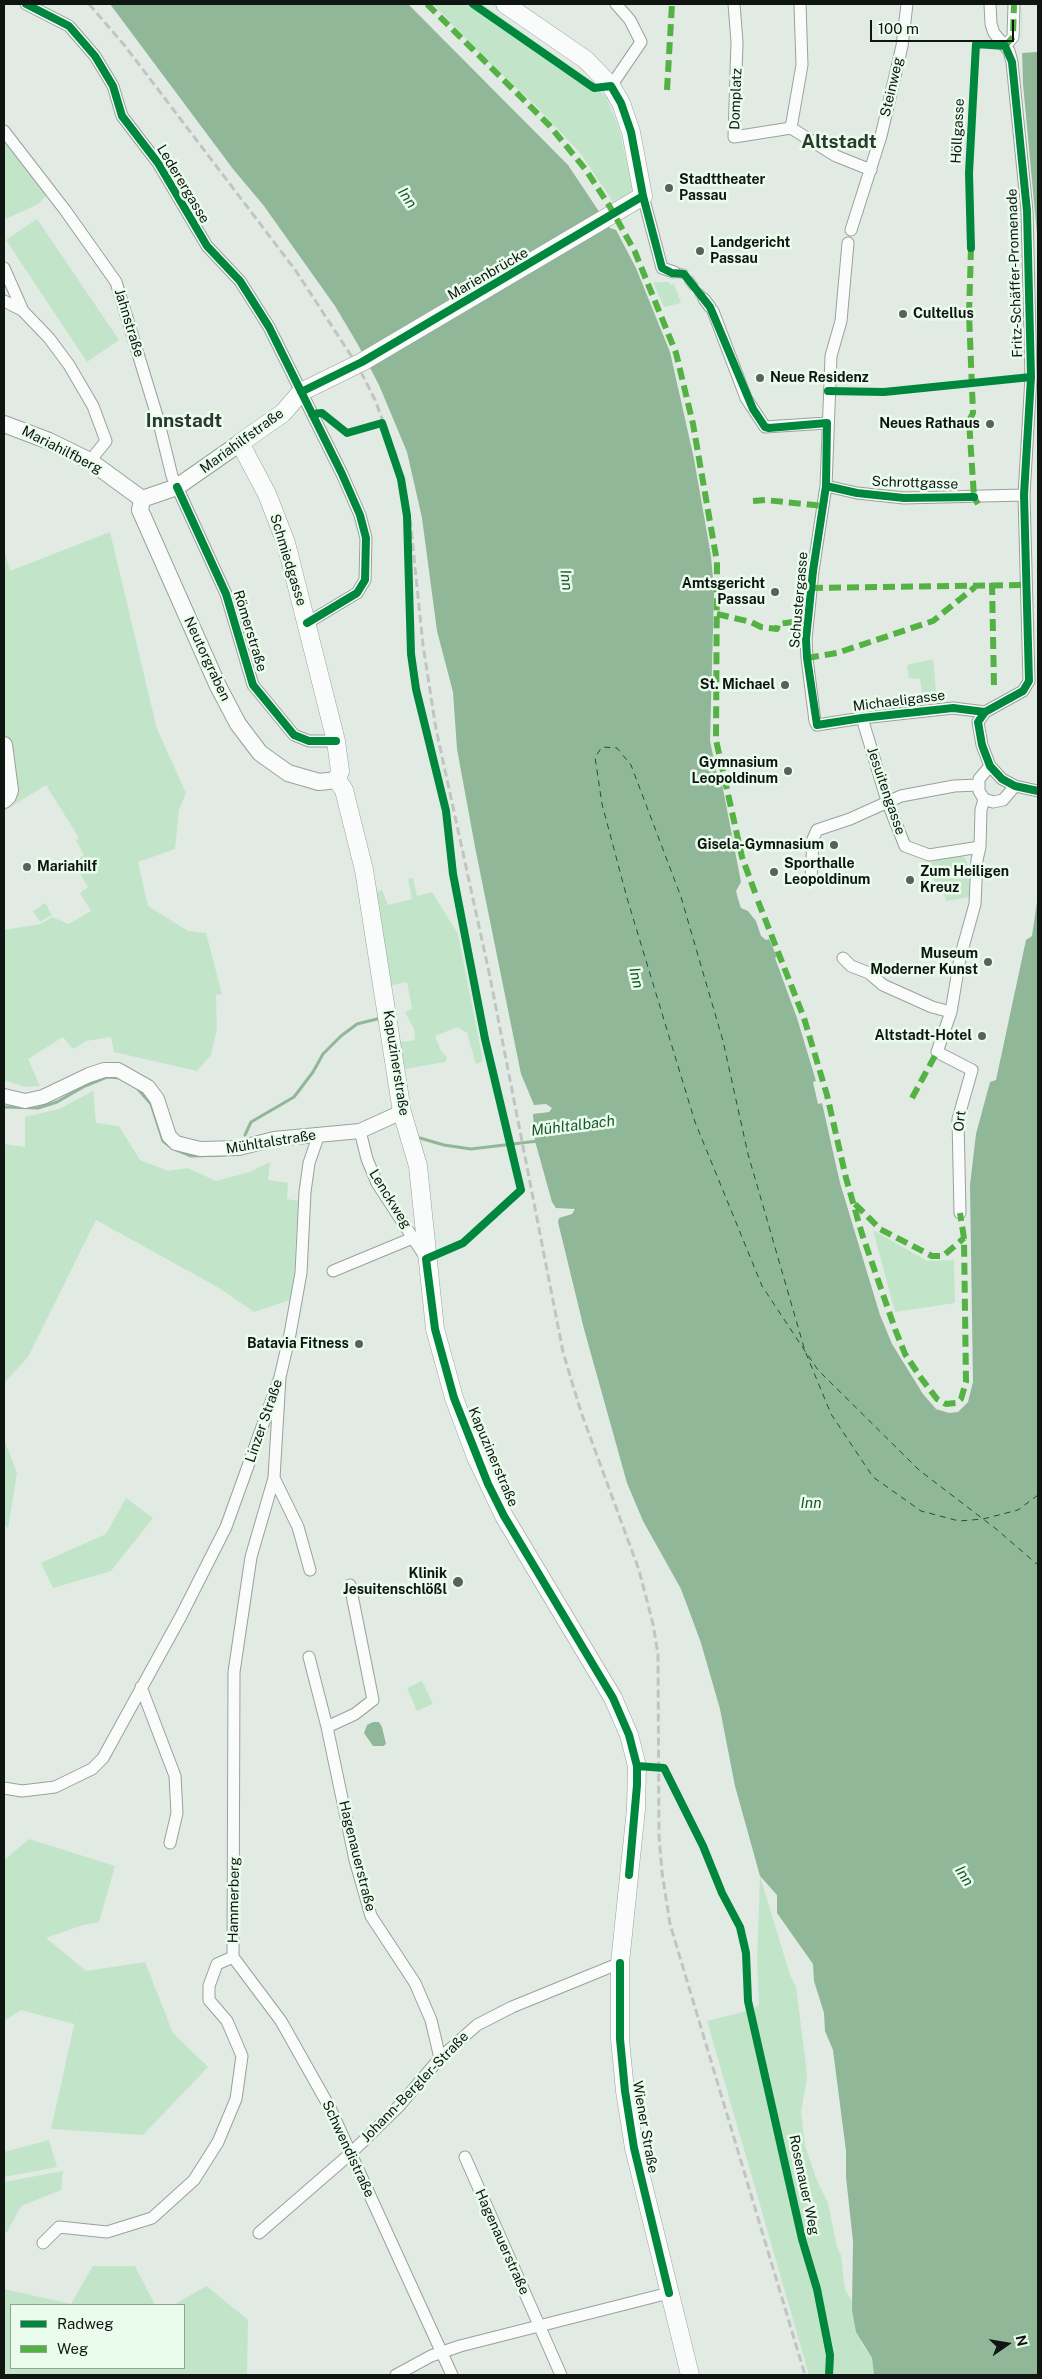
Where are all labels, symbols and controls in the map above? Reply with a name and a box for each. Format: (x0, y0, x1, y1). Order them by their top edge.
scale bar (872, 10, 1016, 42)
text: 100 m (878, 20, 919, 37)
street label: Steinweg (877, 55, 907, 119)
street label: Domplatz (727, 68, 745, 130)
street label: Höllgasse (948, 98, 968, 164)
district label: Altstadt (801, 131, 877, 153)
street label: Lederergasse (153, 142, 213, 226)
place label: Stadttheater Passau (679, 172, 765, 204)
marker: Stadttheater Passau (663, 182, 675, 194)
water label: Inn (394, 184, 420, 212)
street label: Fritz-Schäffer-Promenade (1004, 188, 1026, 358)
place label: Landgericht Passau (710, 235, 790, 268)
street label: Marienbrücke (445, 244, 531, 304)
marker: Landgericht Passau (694, 245, 706, 257)
street label: Jahnstraße (111, 287, 147, 359)
place label: Cultellus (913, 306, 974, 322)
marker: Cultellus (897, 308, 909, 320)
place label: Neue Residenz (770, 370, 869, 386)
marker: Neue Residenz (754, 372, 766, 384)
street label: Mariahilfstraße (197, 405, 287, 477)
district label: Innstadt (146, 410, 222, 432)
place label: Neues Rathaus (879, 416, 980, 432)
marker: Neues Rathaus (984, 418, 996, 430)
street label: Mariahilfberg (19, 423, 105, 477)
street label: Schrottgasse (871, 473, 959, 493)
street label: Schmiedgasse (266, 512, 310, 608)
street label: Schustergasse (786, 551, 812, 649)
water label: Inn (556, 568, 576, 592)
place label: Amtsgericht Passau (682, 576, 765, 608)
marker: Amtsgericht Passau (769, 586, 781, 598)
street label: Römerstraße (230, 588, 270, 674)
street label: Neutorgraben (180, 614, 234, 704)
place label: St. Michael (700, 677, 775, 693)
marker: St. Michael (779, 679, 791, 691)
street label: Michaeligasse (852, 687, 946, 715)
street label: Jesuitengasse (863, 745, 909, 837)
place label: Gymnasium Leopoldinum (692, 755, 778, 788)
marker: Gymnasium Leopoldinum (782, 765, 794, 777)
place label: Gisela-Gymnasium (697, 837, 824, 853)
marker: Gisela-Gymnasium (828, 839, 840, 851)
place label: Sporthalle Leopoldinum (784, 856, 870, 889)
place label: Mariahilf (37, 859, 97, 875)
marker: Mariahilf (21, 861, 33, 873)
place label: Zum Heiligen Kreuz (920, 864, 1009, 896)
marker: Sporthalle Leopoldinum (768, 866, 780, 878)
marker: Zum Heiligen Kreuz (904, 874, 916, 886)
place label: Museum Moderner Kunst (870, 946, 978, 979)
marker: Museum Moderner Kunst (982, 956, 994, 968)
water label: Inn (625, 966, 647, 990)
street label: Kapuzinerstraße (379, 1009, 413, 1117)
place label: Altstadt-Hotel (875, 1028, 972, 1044)
marker: Altstadt-Hotel (976, 1030, 988, 1042)
street label: Ort (950, 1110, 970, 1132)
water label: Mühltalbach (530, 1112, 616, 1140)
street label: Mühltalstraße (225, 1127, 317, 1157)
street label: Lenckweg (365, 1166, 415, 1232)
place label: Batavia Fitness (247, 1336, 349, 1352)
marker: Batavia Fitness (353, 1338, 365, 1350)
street label: Linzer Straße (242, 1377, 286, 1465)
street label: Kapuzinerstraße (464, 1405, 522, 1509)
water label: Inn (801, 1494, 821, 1512)
place label: Klinik Jesuitenschlößl (343, 1566, 447, 1598)
marker: Klinik Jesuitenschlößl (451, 1575, 465, 1589)
street label: Hagenauerstraße (335, 1799, 379, 1913)
street label: Hammerberg (225, 1857, 243, 1943)
water label: Inn (951, 1862, 977, 1890)
street label: Johann-Bergler-Straße (358, 2028, 472, 2146)
street label: Wiener Straße (629, 2080, 661, 2174)
street label: Schwendistraße (318, 2098, 378, 2200)
street label: Rosenauer Weg (785, 2133, 823, 2237)
street label: Hagenauerstraße (471, 2187, 533, 2297)
legend (10, 2304, 185, 2369)
text: Radweg (57, 2315, 114, 2332)
north arrow (982, 2319, 1032, 2369)
text: N (1013, 2333, 1031, 2348)
text: Weg (57, 2340, 88, 2357)

